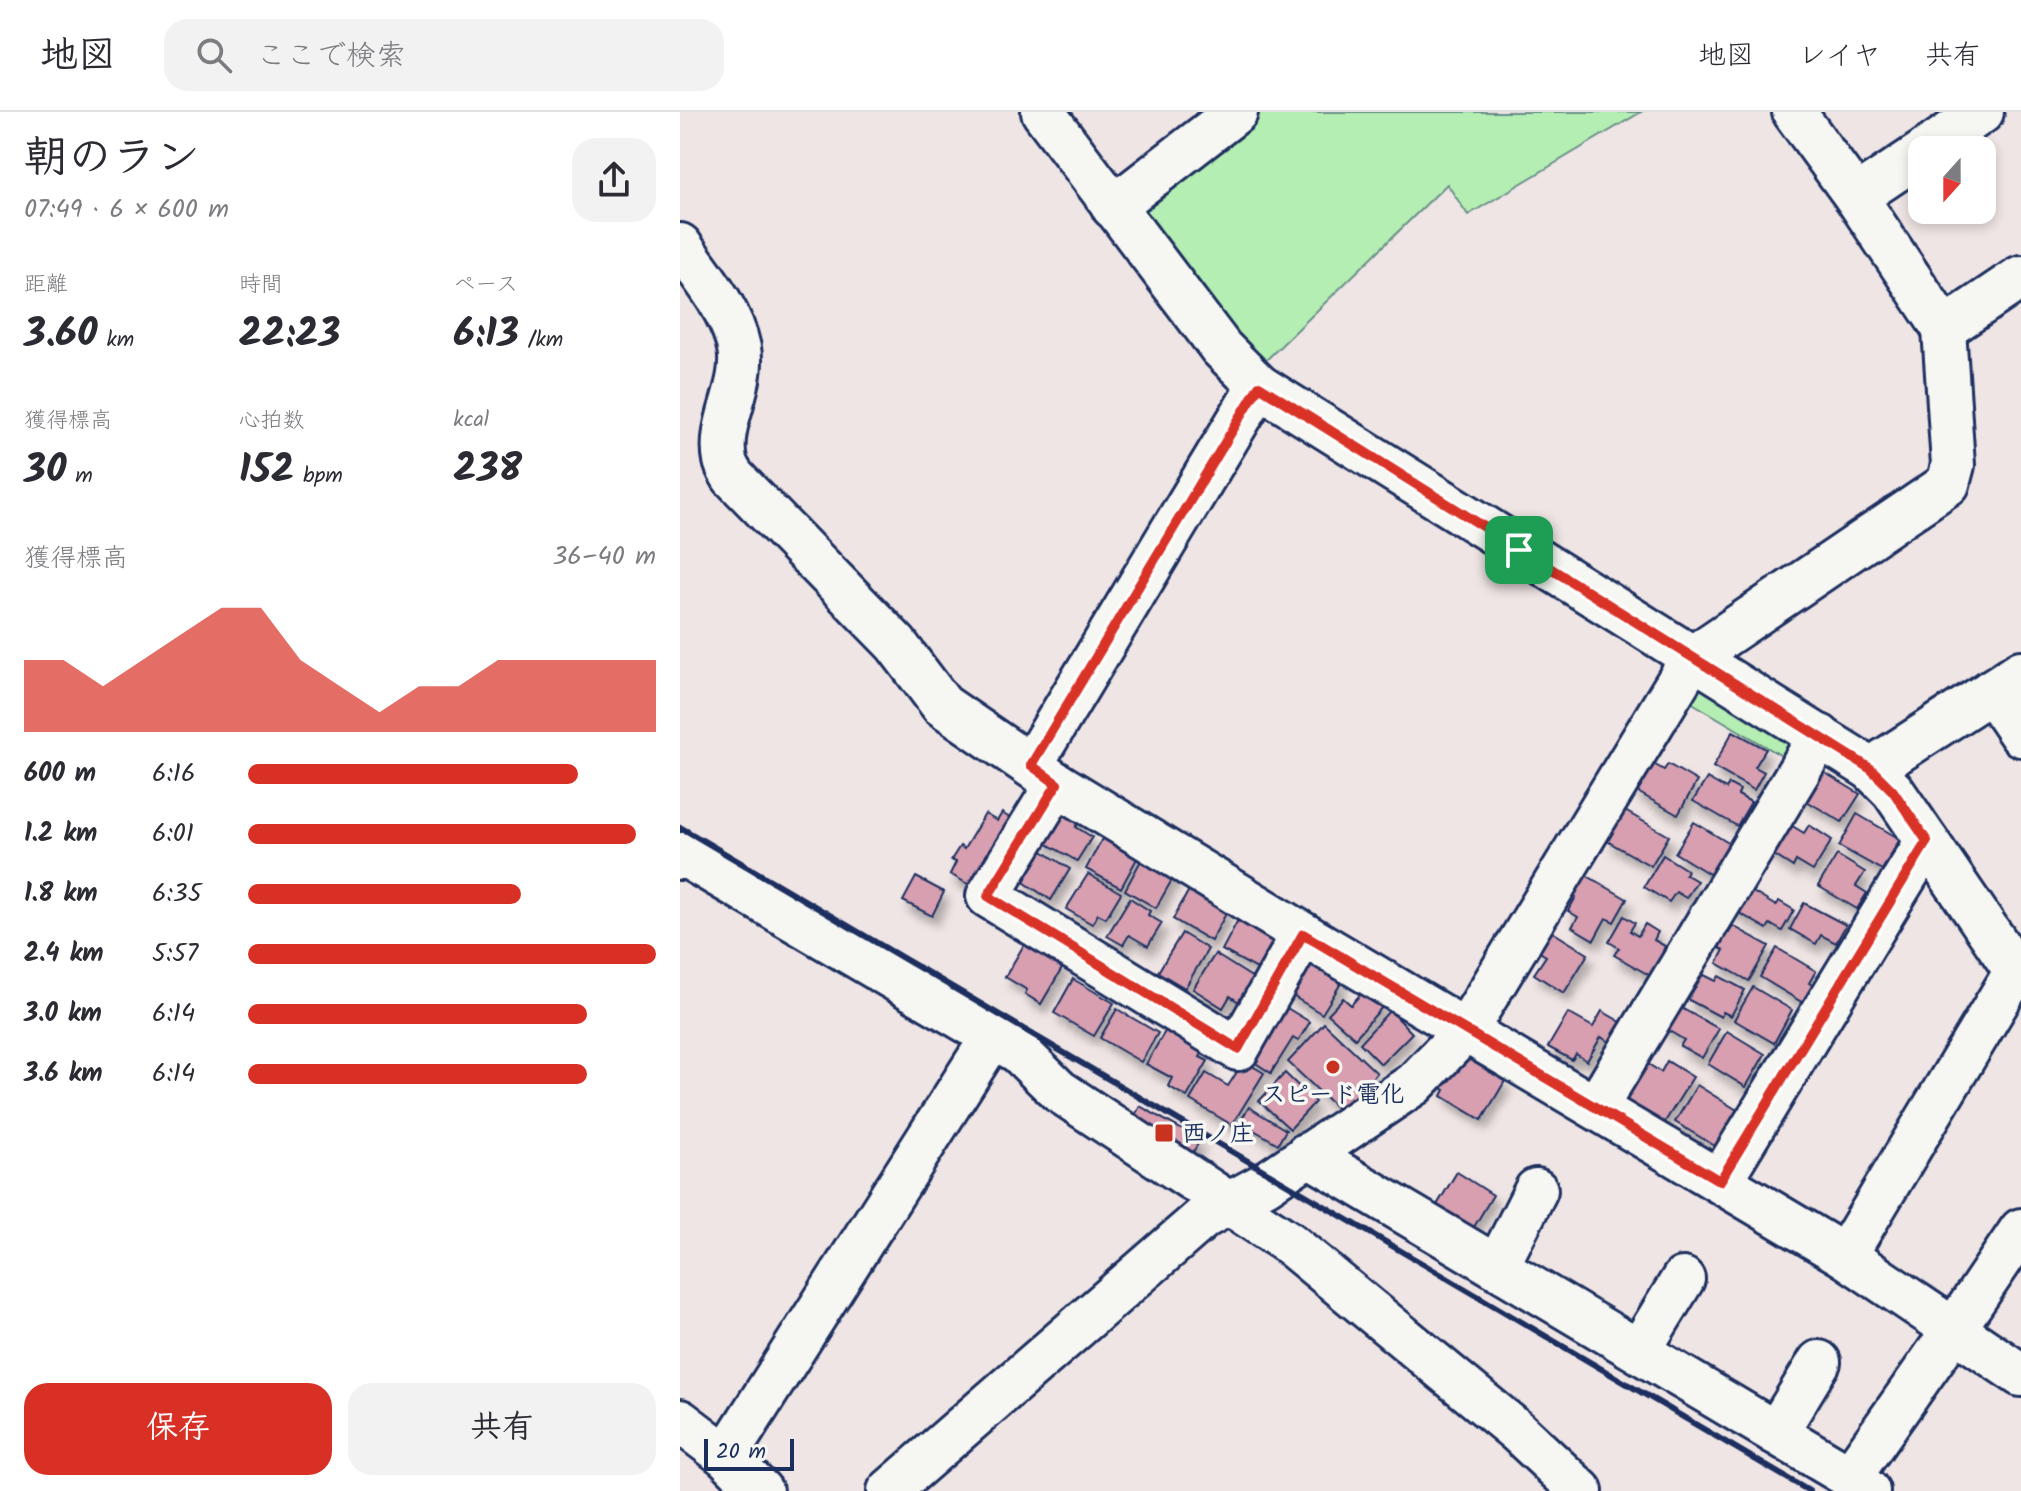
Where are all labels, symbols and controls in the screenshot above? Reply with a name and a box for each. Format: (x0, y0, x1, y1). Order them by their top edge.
search box (164, 19, 724, 91)
text: 地図 (40, 27, 116, 87)
icon: search (192, 33, 236, 77)
text: ここで検索 (256, 33, 406, 81)
text: 地図 (1698, 34, 1754, 79)
text: レイヤ (1798, 34, 1881, 79)
text: 共有 (1925, 34, 1981, 79)
text: 朝のラン (24, 124, 200, 194)
north arrow (1908, 136, 1996, 224)
map controls (1908, 136, 1996, 224)
button: share (572, 138, 656, 222)
text: 07:49 · 6 × 600 m (24, 189, 229, 231)
text: 距離 (24, 268, 68, 303)
text: 時間 (239, 268, 283, 303)
text: ペース (453, 268, 518, 303)
text: 3.60 (24, 303, 98, 367)
text: 22:23 (239, 303, 340, 367)
text: 6:13 (453, 303, 519, 367)
text: km (98, 323, 134, 358)
text: /km (519, 323, 563, 358)
text: kcal (453, 403, 489, 438)
text: 獲得標高 (24, 404, 112, 439)
text: 心拍数 (239, 404, 305, 439)
text: 238 (453, 438, 522, 502)
text: 30 (24, 439, 66, 503)
text: 152 (239, 439, 294, 503)
text: m (66, 459, 93, 494)
text: bpm (294, 459, 343, 494)
pin (1485, 516, 1553, 584)
icon: arrive (1497, 528, 1541, 572)
text: 36–40 m (552, 536, 656, 578)
text: 獲得標高 (24, 538, 128, 580)
text: 600 m (24, 753, 96, 795)
text: 6:16 (152, 753, 195, 795)
text: 1.2 km (24, 813, 97, 855)
text: 6:01 (152, 813, 194, 855)
text: 1.8 km (24, 873, 97, 915)
text: 6:35 (152, 873, 202, 915)
text: 2.4 km (24, 933, 104, 975)
text: 5:57 (152, 933, 198, 975)
text: 3.0 km (24, 993, 102, 1035)
text: 6:14 (152, 993, 195, 1035)
text: 3.6 km (24, 1053, 103, 1095)
text: 6:14 (152, 1053, 195, 1095)
marker: スピード電化 (1324, 1058, 1342, 1076)
place label: スピード電化 (1261, 1076, 1405, 1115)
place label: 西ノ庄 (1182, 1115, 1254, 1154)
marker: 西ノ庄 (1153, 1122, 1175, 1144)
button: 保存 (24, 1383, 332, 1475)
button: 共有 (348, 1383, 656, 1475)
scale bar (704, 1435, 794, 1471)
text: 20 m (716, 1435, 766, 1470)

